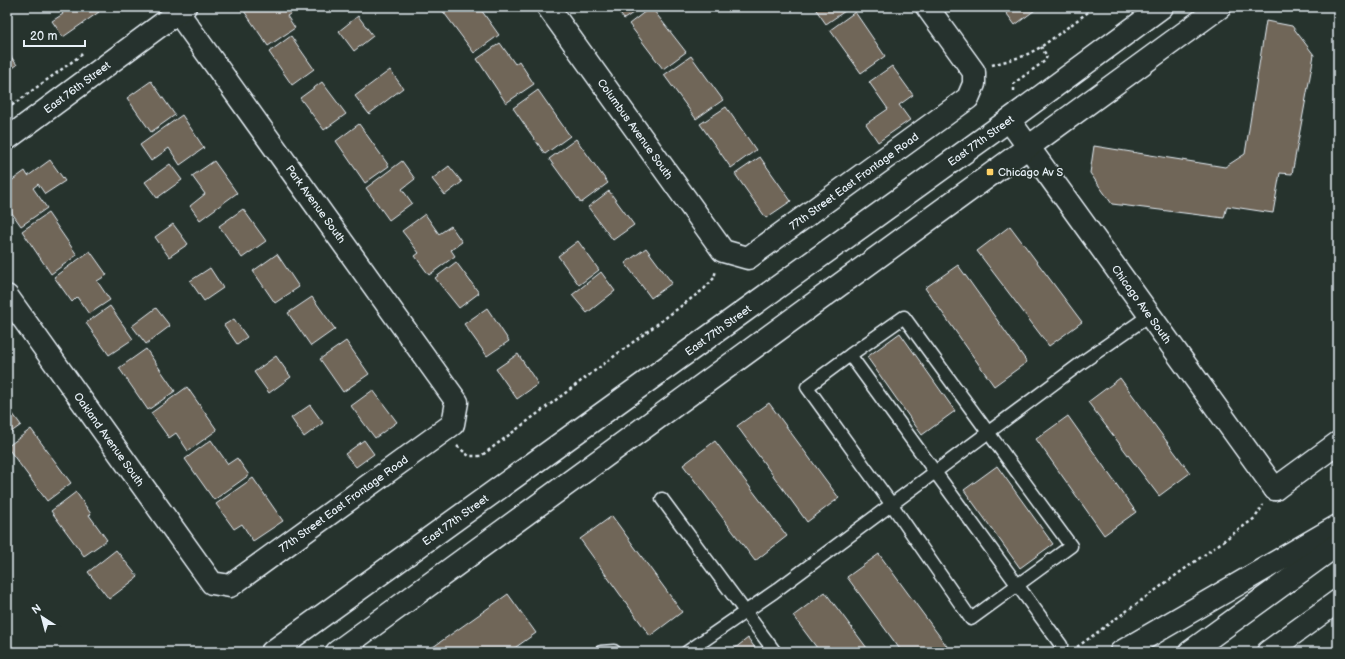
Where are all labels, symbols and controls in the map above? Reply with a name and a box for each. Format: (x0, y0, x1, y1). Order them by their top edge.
scale bar (24, 22, 85, 48)
text: 20 m (30, 29, 57, 44)
street label: East 76th Street (41, 58, 114, 117)
street label: Columbus Avenue South (595, 76, 675, 182)
street label: East 77th Street (945, 112, 1017, 169)
street label: 77th Street East Frontage Road (787, 130, 921, 233)
street label: Park Avenue South (283, 163, 348, 246)
place label: Chicago Av S (998, 166, 1064, 179)
marker: Chicago Av S (985, 167, 995, 177)
street label: Chicago Ave South (1109, 263, 1174, 346)
street label: East 77th Street (683, 302, 754, 359)
street label: Oakland Avenue South (71, 390, 147, 489)
street label: 77th Street East Frontage Road (277, 453, 411, 555)
street label: East 77th Street (420, 492, 492, 548)
north arrow (22, 597, 62, 637)
text: N (29, 602, 44, 617)

